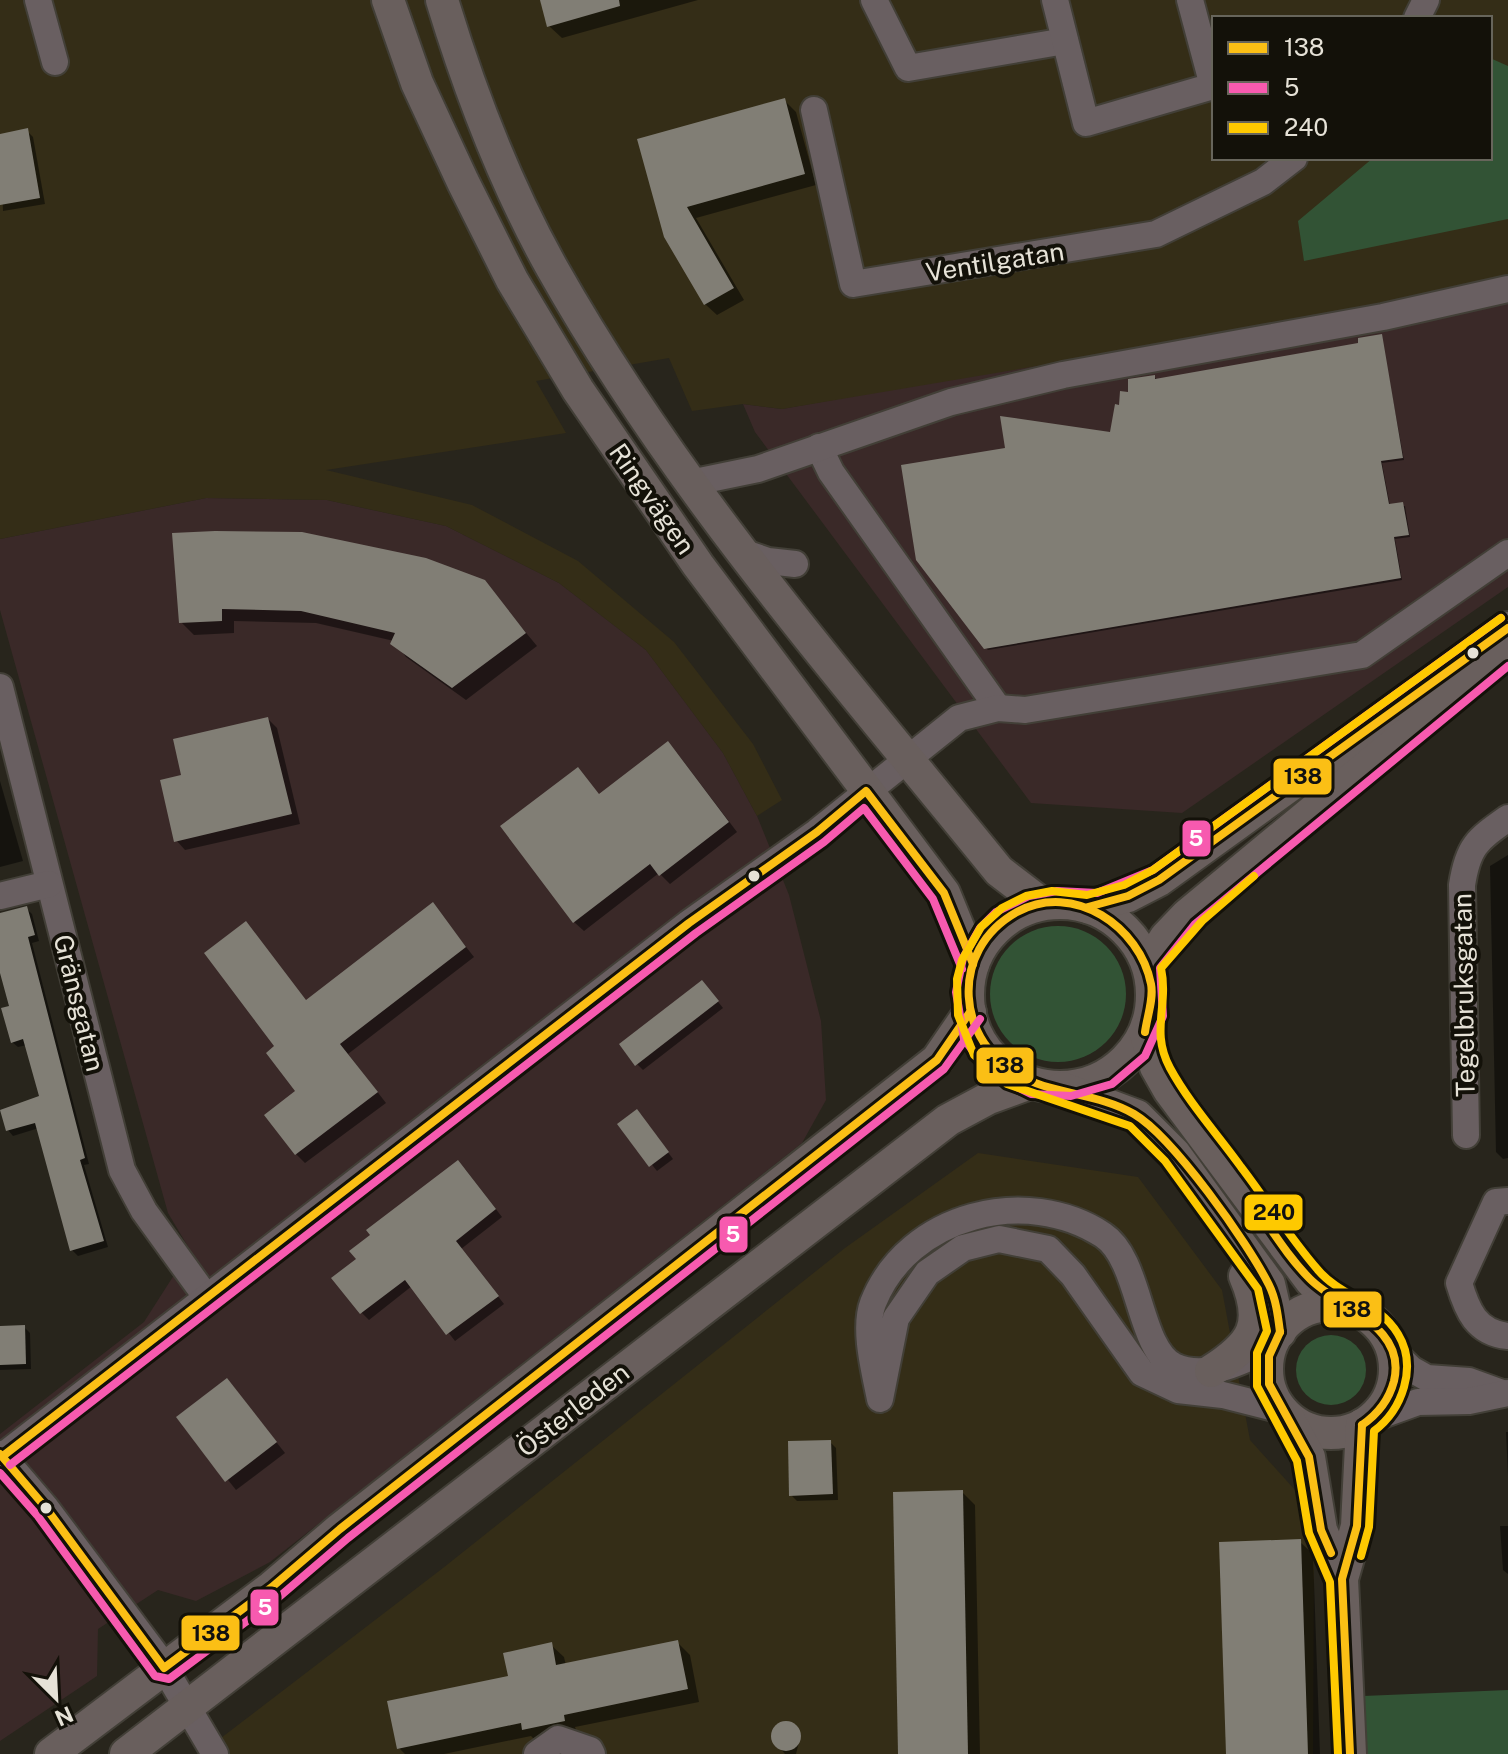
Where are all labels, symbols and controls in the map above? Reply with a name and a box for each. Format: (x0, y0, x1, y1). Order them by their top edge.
legend (1212, 16, 1492, 160)
text: 138 (1284, 33, 1324, 61)
text: 5 (1284, 73, 1299, 101)
text: 240 (1284, 113, 1328, 141)
street label: Ventilgatan (924, 235, 1066, 288)
street label: Ringvägen (603, 437, 702, 560)
unlabelled marker (1465, 645, 1481, 661)
line badge: 138 (1272, 757, 1333, 796)
text: 138 (1284, 763, 1322, 789)
line badge: 5 (1181, 819, 1212, 858)
text: 5 (1189, 825, 1203, 851)
unlabelled marker (746, 868, 762, 884)
street label: Tegelbruksgatan (1446, 893, 1481, 1097)
street label: Gränsgatan (47, 931, 111, 1075)
line badge: 138 (975, 1046, 1035, 1085)
text: 138 (986, 1052, 1024, 1078)
line badge: 240 (1243, 1193, 1304, 1232)
text: 240 (1253, 1199, 1295, 1225)
line badge: 5 (718, 1215, 749, 1254)
text: 5 (726, 1221, 740, 1247)
line badge: 138 (1322, 1290, 1383, 1329)
text: 138 (1333, 1296, 1371, 1322)
street label: Österleden (510, 1356, 635, 1463)
unlabelled marker (38, 1500, 54, 1516)
line badge: 5 (249, 1588, 280, 1627)
text: 5 (258, 1594, 272, 1620)
line badge: 138 (180, 1614, 241, 1652)
text: 138 (192, 1620, 230, 1646)
north arrow (16, 1658, 96, 1738)
text: N (51, 1701, 77, 1732)

